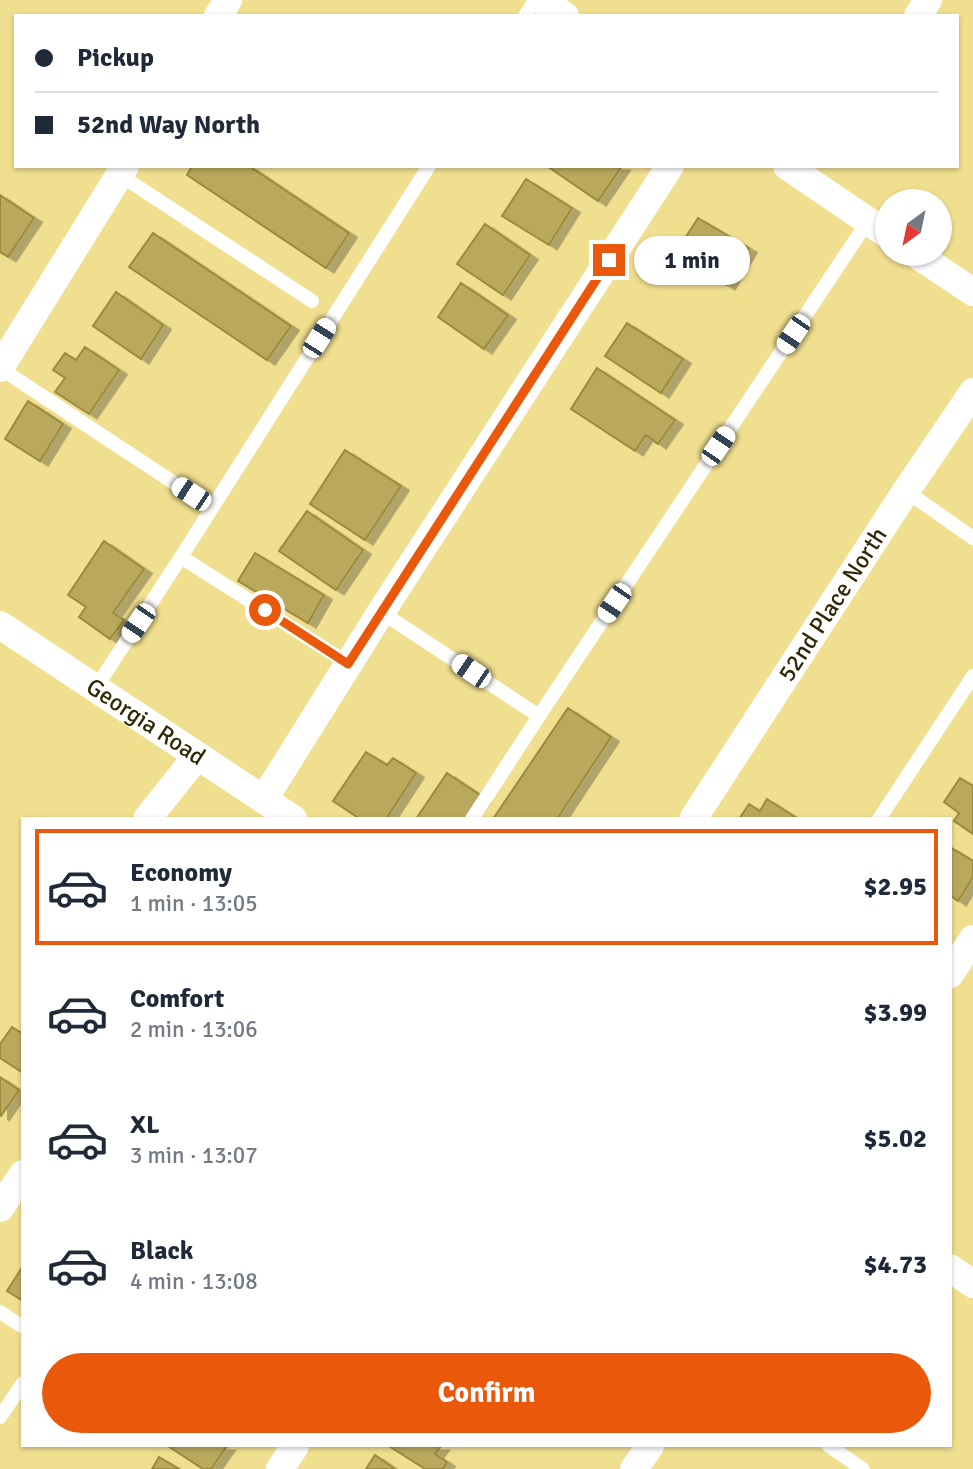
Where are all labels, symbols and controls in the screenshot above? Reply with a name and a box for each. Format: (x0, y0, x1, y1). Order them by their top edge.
text: Pickup (77, 42, 154, 74)
text: 52nd Way North (77, 109, 260, 141)
north arrow (875, 189, 952, 266)
map controls (875, 189, 952, 266)
callout: 1 min (634, 236, 749, 284)
route end (593, 244, 625, 276)
text: 1 min (664, 246, 720, 275)
car (773, 311, 814, 357)
car (299, 315, 340, 361)
car (698, 423, 739, 469)
car (168, 474, 215, 514)
street label: 52nd Place North (771, 522, 893, 687)
car (594, 580, 635, 626)
route start (249, 594, 281, 626)
car (118, 600, 159, 646)
car (448, 651, 495, 691)
street label: Georgia Road (81, 671, 211, 772)
icon: car (46, 856, 109, 919)
text: Economy (130, 857, 232, 889)
text: $2.95 (863, 871, 927, 903)
text: 1 min · 13:05 (130, 889, 258, 918)
icon: car (46, 982, 109, 1045)
text: Comfort (130, 983, 224, 1015)
text: $3.99 (863, 997, 927, 1029)
text: 2 min · 13:06 (130, 1015, 258, 1044)
icon: car (46, 1108, 109, 1171)
text: XL (130, 1109, 160, 1141)
text: $5.02 (863, 1123, 927, 1155)
text: 3 min · 13:07 (130, 1141, 258, 1170)
icon: car (46, 1234, 109, 1297)
text: Black (130, 1235, 193, 1267)
text: $4.73 (863, 1249, 927, 1281)
text: 4 min · 13:08 (130, 1267, 258, 1296)
button: Confirm (42, 1353, 931, 1433)

